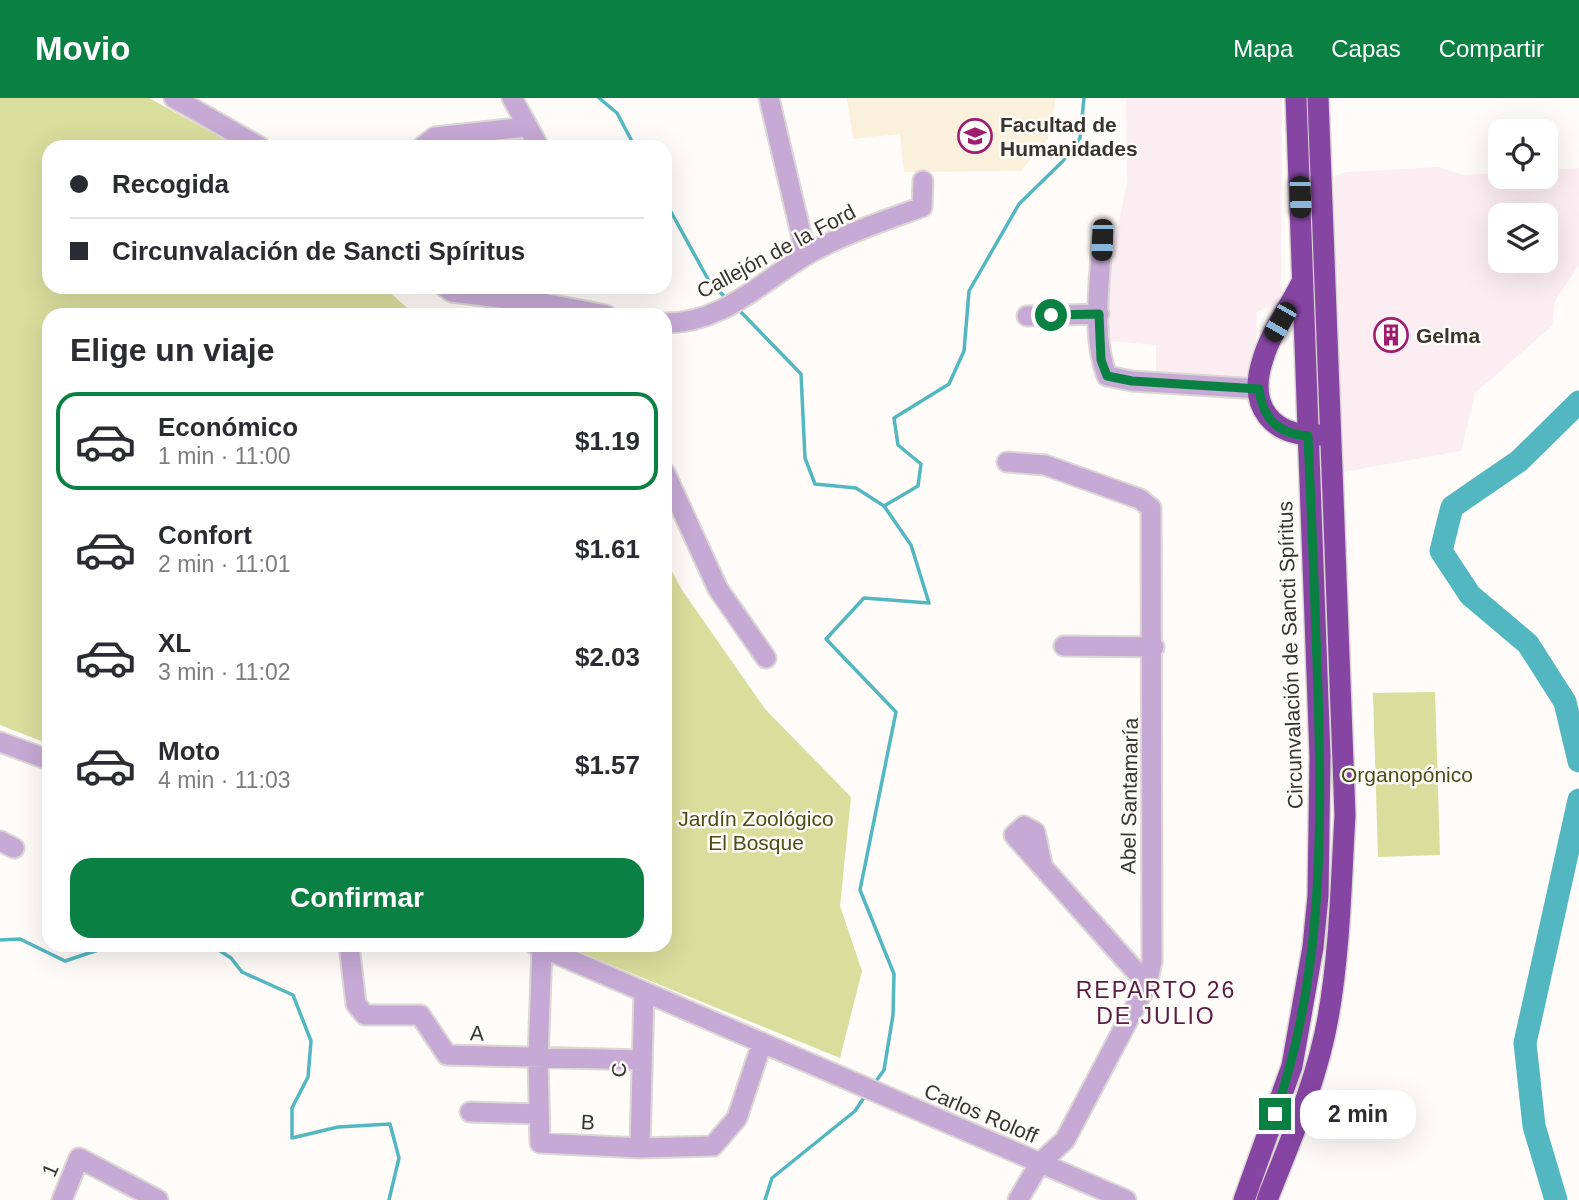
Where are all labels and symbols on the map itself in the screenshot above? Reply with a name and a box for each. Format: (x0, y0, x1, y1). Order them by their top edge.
place label: Facultad de Humanidades (1000, 113, 1138, 160)
school or university icon: Facultad de Humanidades (956, 117, 994, 155)
car (1289, 176, 1312, 218)
street label: Callejón de la Ford (693, 199, 859, 303)
car (1091, 219, 1114, 261)
route start (1035, 299, 1067, 331)
car (1261, 299, 1300, 345)
building icon: Gelma (1372, 316, 1410, 354)
place label: Gelma (1416, 324, 1481, 347)
street label: Circunvalación de Sancti Spíritus (1273, 501, 1307, 809)
street label: Abel Santamaría (1116, 717, 1142, 874)
park label: Organopónico (1341, 763, 1473, 786)
park label: Jardín Zoológico El Bosque (678, 807, 834, 854)
district label: REPARTO 26 DE JULIO (1076, 977, 1236, 1029)
street label: A (470, 1021, 484, 1045)
street label: C (607, 1062, 630, 1078)
street label: Carlos Roloff (921, 1079, 1041, 1147)
callout: 2 min (1300, 1090, 1415, 1138)
route end (1259, 1098, 1291, 1130)
street label: B (580, 1110, 596, 1134)
street label: 1 (37, 1160, 63, 1180)

